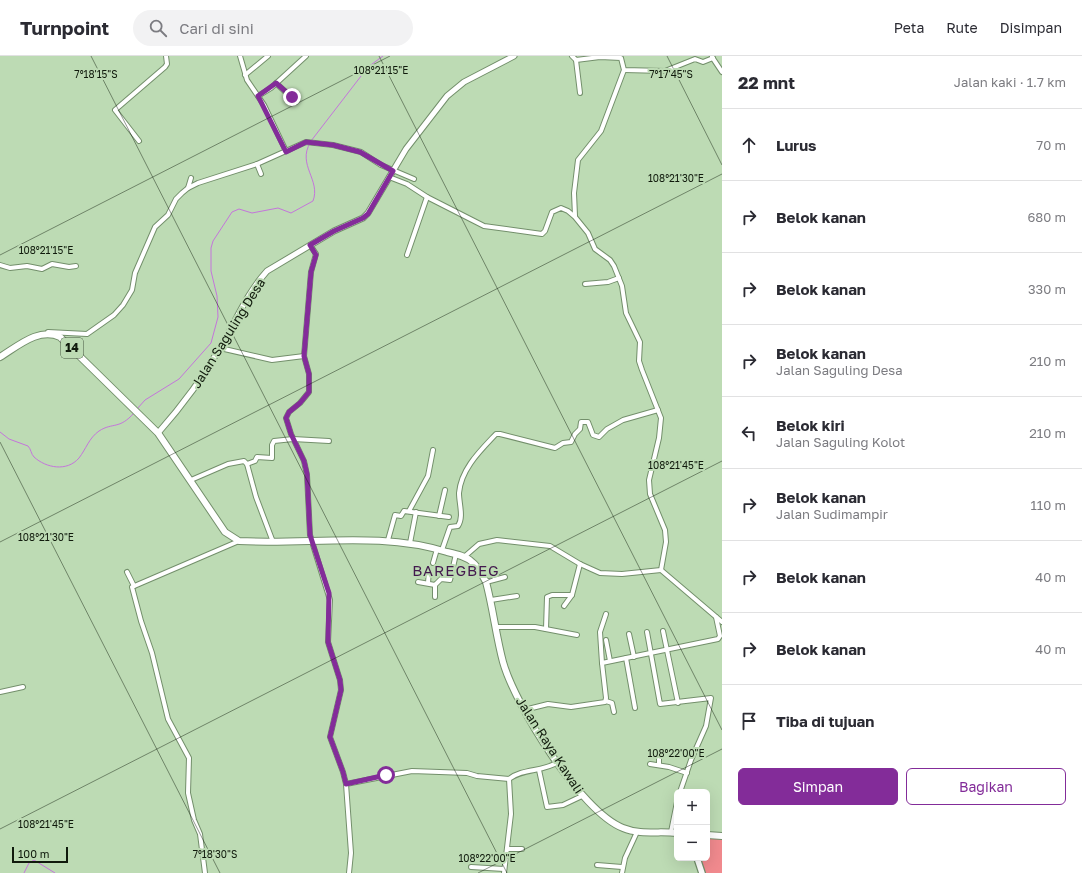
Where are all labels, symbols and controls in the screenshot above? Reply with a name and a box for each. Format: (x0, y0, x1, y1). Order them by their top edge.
search box (133, 10, 413, 46)
text: Turnpoint (20, 16, 109, 39)
icon: search (147, 17, 169, 39)
text: Cari di sini (179, 19, 254, 37)
text: Peta (894, 19, 924, 36)
text: Rute (946, 19, 978, 36)
text: Disimpan (1000, 19, 1062, 36)
text: 108°21'15"E (354, 64, 408, 76)
text: 7°18'15"S (74, 68, 118, 80)
text: 7°17'45"S (649, 68, 693, 80)
text: 22 mnt (738, 72, 795, 93)
text: Jalan kaki · 1.7 km (954, 74, 1066, 90)
route end (283, 88, 301, 106)
icon: ahead (738, 134, 760, 156)
text: Lurus (776, 136, 817, 154)
text: 70 m (1036, 137, 1066, 153)
text: 108°21'30"E (648, 172, 704, 184)
icon: right (738, 206, 760, 228)
text: Belok kanan (776, 208, 866, 226)
text: 680 m (1027, 209, 1066, 225)
text: 108°21'15"E (19, 244, 73, 256)
street label: Jalan Saguling Desa (188, 275, 268, 391)
icon: right (738, 278, 760, 300)
text: Belok kanan (776, 280, 866, 298)
text: 330 m (1028, 281, 1066, 297)
road number: 14 (61, 338, 83, 358)
text: Belok kanan (776, 344, 866, 362)
icon: right (738, 350, 760, 372)
text: 210 m (1029, 353, 1066, 369)
text: Jalan Saguling Desa (776, 362, 903, 378)
text: Belok kiri (776, 416, 845, 434)
icon: left (738, 422, 760, 444)
text: 210 m (1029, 425, 1066, 441)
text: Jalan Saguling Kolot (776, 434, 905, 450)
text: 108°21'45"E (648, 459, 704, 471)
text: Belok kanan (776, 488, 866, 506)
icon: right (738, 494, 760, 516)
text: 110 m (1031, 497, 1066, 513)
text: Jalan Sudimampir (776, 506, 888, 522)
text: 108°21'30"E (18, 531, 74, 543)
district label: BAREGBEG (412, 561, 500, 579)
icon: right (738, 566, 760, 588)
text: Belok kanan (776, 568, 866, 586)
text: 40 m (1035, 569, 1066, 585)
icon: right (738, 638, 760, 660)
text: Belok kanan (776, 640, 866, 658)
text: 40 m (1035, 641, 1066, 657)
street label: Jalan Raya Kawali (513, 694, 587, 796)
icon: arrive (738, 710, 760, 732)
text: Tiba di tujuan (776, 712, 874, 730)
text: 108°22'00"E (647, 747, 705, 759)
route start (377, 766, 395, 784)
button: Simpan (738, 768, 898, 805)
button: Bagikan (906, 768, 1066, 805)
map controls (674, 789, 710, 861)
button: + (674, 789, 710, 825)
text: 108°21'45"E (18, 818, 74, 830)
button: − (674, 825, 710, 861)
scale bar (12, 845, 68, 864)
text: 100 m (18, 847, 49, 860)
text: 7°18'30"S (193, 848, 237, 860)
text: 108°22'00"E (458, 852, 516, 864)

